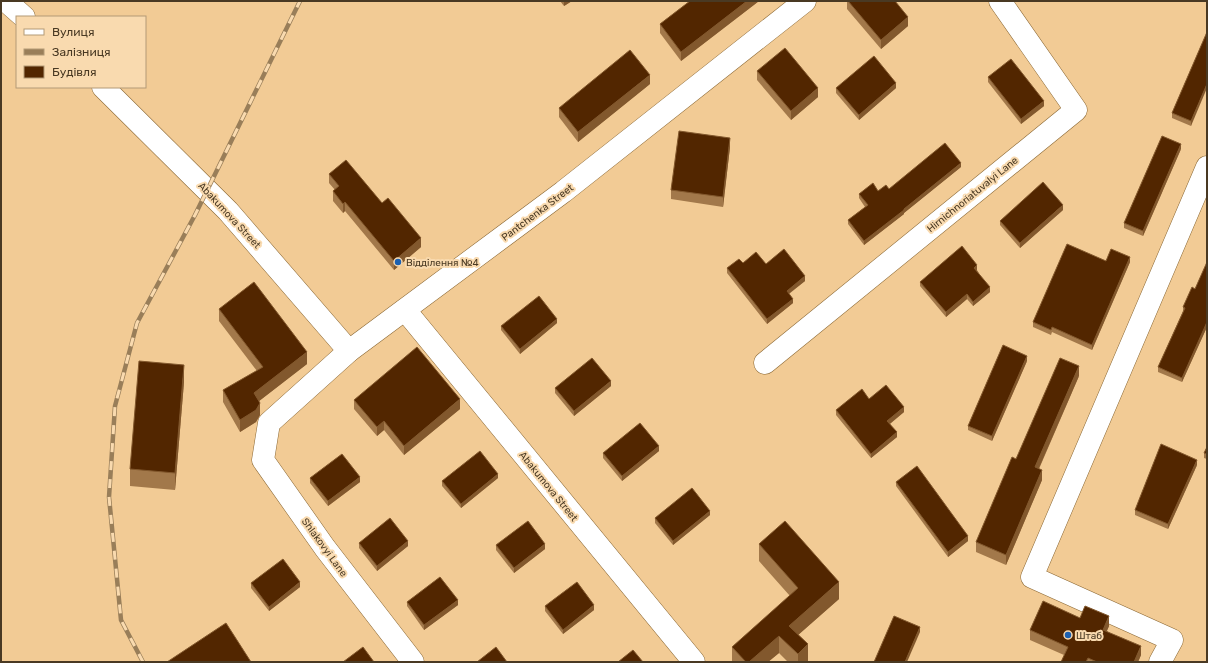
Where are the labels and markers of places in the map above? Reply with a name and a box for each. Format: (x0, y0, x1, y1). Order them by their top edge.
marker: Відділення №4 (393, 257, 403, 267)
place label: Відділення №4 (406, 257, 479, 269)
marker: Штаб (1063, 630, 1073, 640)
place label: Штаб (1076, 630, 1102, 642)

